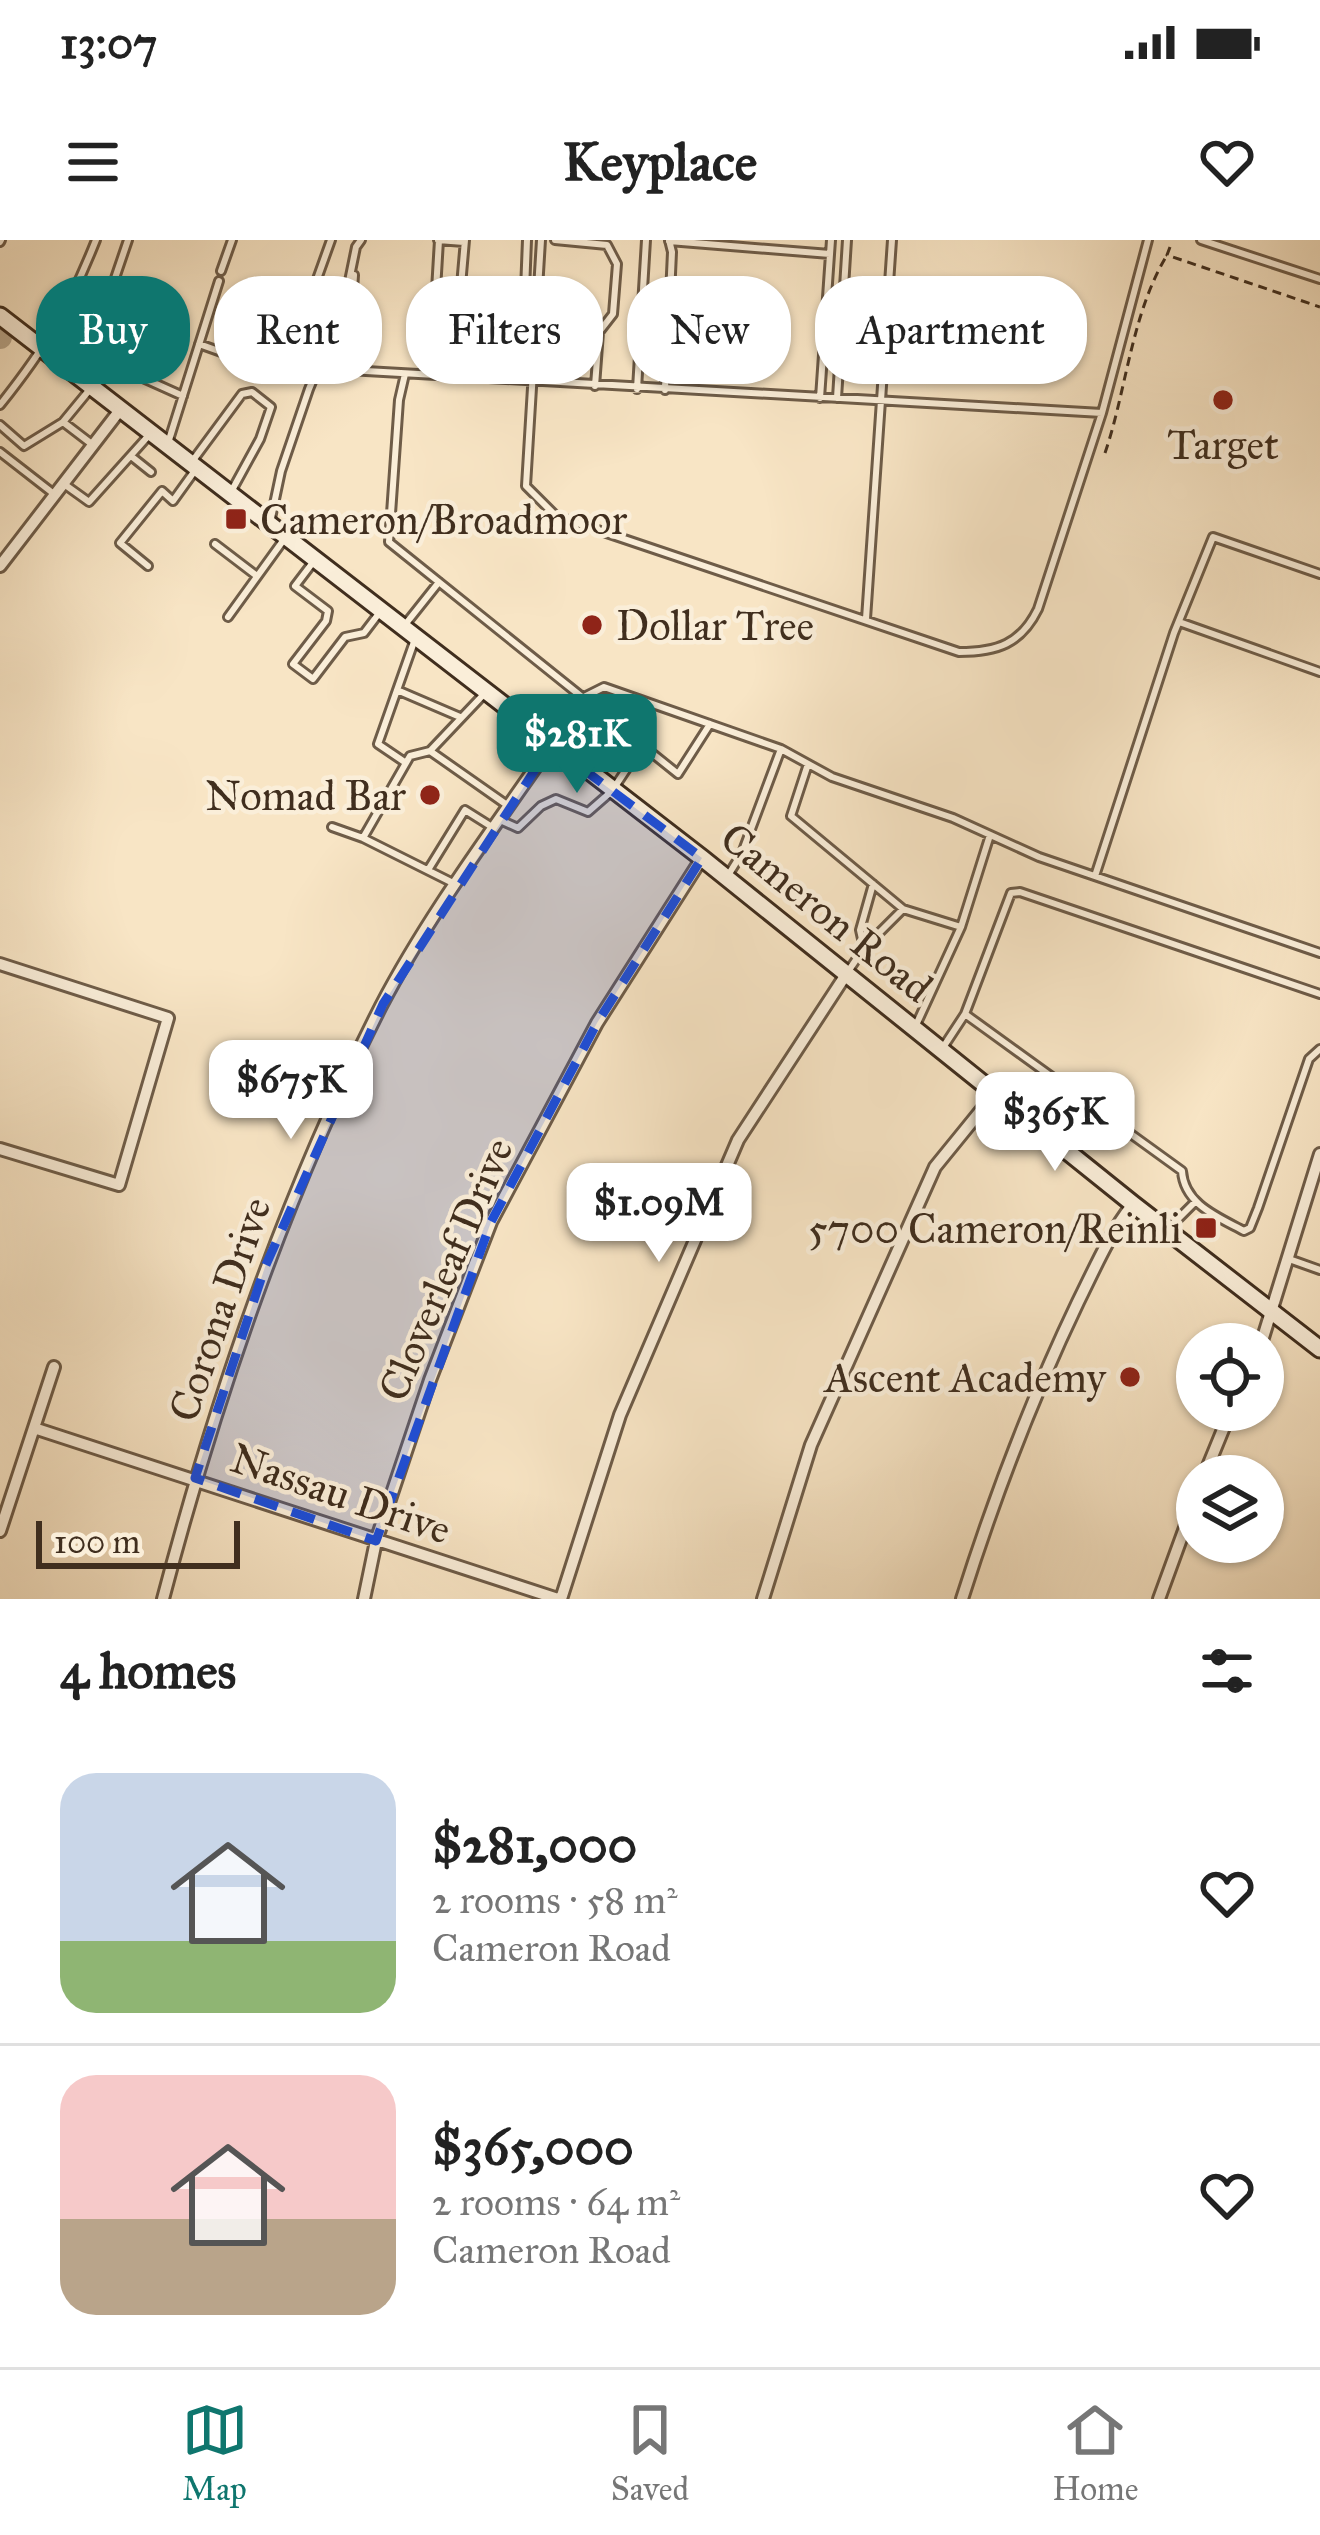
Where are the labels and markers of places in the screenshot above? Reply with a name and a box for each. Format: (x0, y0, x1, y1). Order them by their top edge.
marker: Target (1210, 387, 1236, 413)
place label: Target (1167, 419, 1279, 471)
place label: Cameron/Broadmoor (260, 494, 627, 546)
marker: Cameron/Broadmoor (223, 506, 249, 532)
place label: Dollar Tree (616, 600, 814, 652)
marker: Dollar Tree (579, 612, 605, 638)
pin: $281K (493, 694, 661, 796)
place label: Nomad Bar (205, 770, 406, 822)
marker: Nomad Bar (417, 782, 443, 808)
pin: $675K (207, 1040, 375, 1142)
pin: $365K (971, 1072, 1139, 1174)
pin: $1.09M (561, 1163, 757, 1265)
place label: 5700 Cameron/Reinli (808, 1203, 1182, 1255)
marker: 5700 Cameron/Reinli (1193, 1215, 1219, 1241)
place label: Ascent Academy (822, 1352, 1107, 1404)
marker: Ascent Academy (1117, 1364, 1143, 1390)

